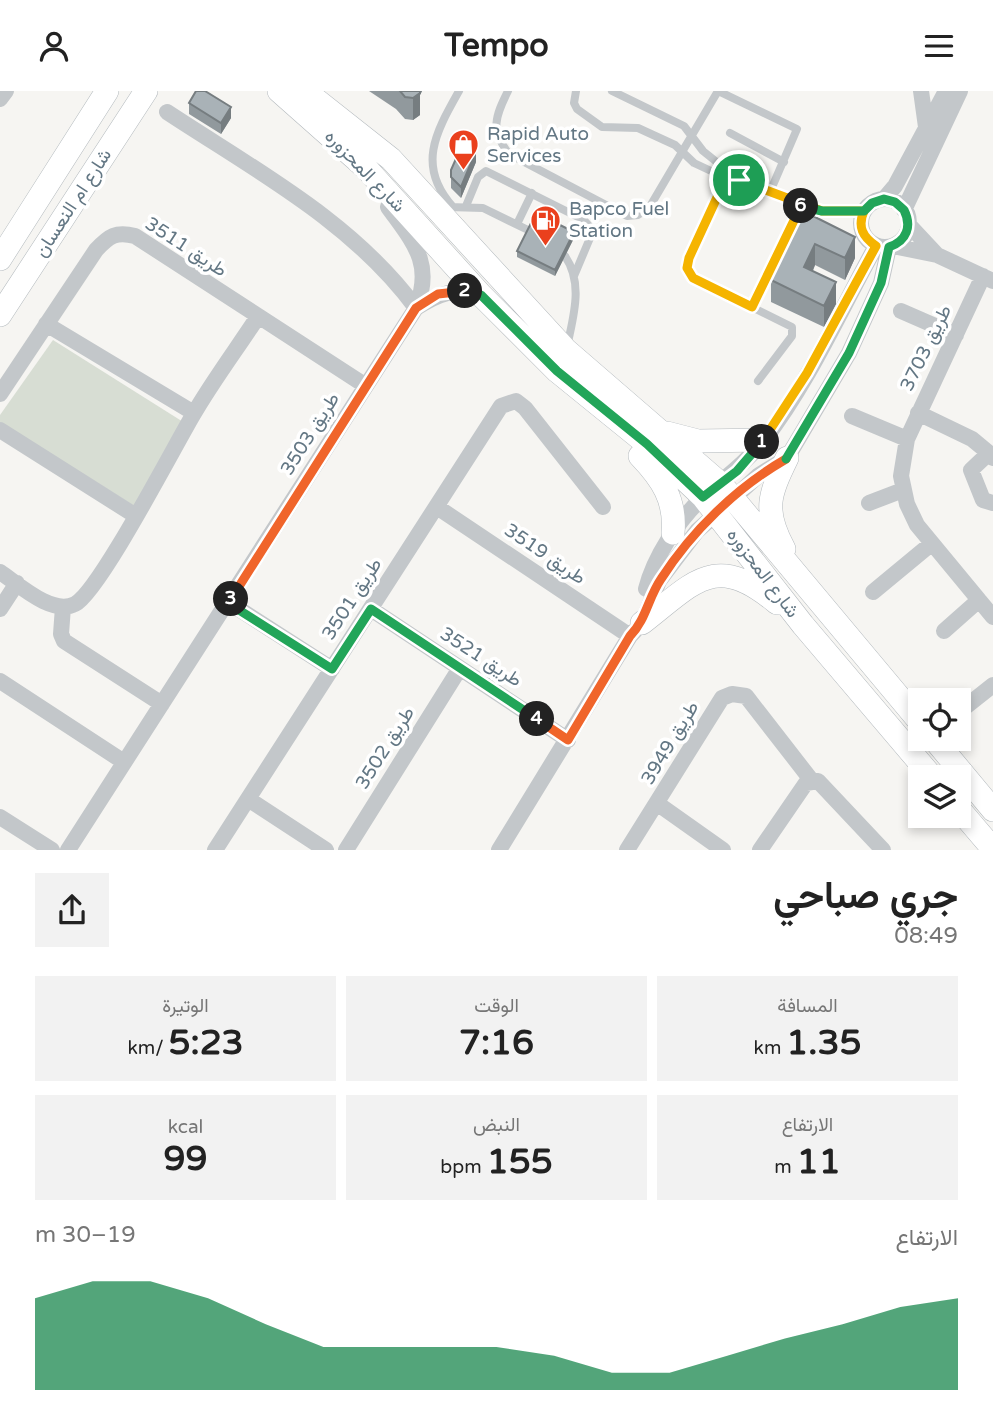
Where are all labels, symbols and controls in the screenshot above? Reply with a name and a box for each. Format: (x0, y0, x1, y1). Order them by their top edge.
icon: person (35, 27, 73, 65)
text: Tempo (444, 27, 549, 65)
icon: menu (920, 27, 958, 65)
place label: Rapid Auto Services (487, 123, 589, 167)
street label: شارع المحزوره (319, 125, 410, 218)
shop icon: Rapid Auto Services (447, 128, 481, 172)
street label: شارع ام النعسان (30, 145, 117, 262)
pin (709, 150, 769, 210)
icon: arrive (720, 161, 758, 199)
pin: 6 (784, 188, 818, 223)
text: 6 (795, 194, 806, 216)
place label: Bapco Fuel Station (569, 198, 669, 242)
fuel station icon: Bapco Fuel Station (529, 203, 563, 247)
street label: طريق 3511 (141, 212, 231, 282)
pin: 2 (448, 273, 482, 309)
text: 2 (459, 279, 470, 301)
street label: طريق 3703 (896, 301, 956, 395)
street label: طريق 3503 (276, 389, 344, 479)
pin: 1 (744, 425, 780, 459)
text: 1 (756, 430, 767, 452)
street label: طريق 3519 (500, 519, 590, 589)
street label: شارع المحزوره (721, 524, 804, 623)
street label: طريق 3501 (317, 554, 387, 644)
pin: 3 (214, 581, 248, 617)
text: 3 (225, 587, 236, 609)
street label: طريق 3521 (436, 622, 526, 692)
map controls (908, 688, 971, 828)
button: locate (908, 688, 971, 751)
street label: طريق 3949 (637, 697, 703, 789)
pin: 4 (520, 701, 554, 737)
street label: طريق 3502 (351, 703, 419, 793)
text: 4 (531, 707, 542, 729)
button: layers (908, 765, 971, 828)
button: share (35, 873, 109, 947)
text: جري صباحي (773, 873, 958, 919)
text: 08:49 (894, 922, 958, 950)
text: الوتيرة (162, 995, 209, 1017)
text: الوقت (474, 995, 519, 1017)
text: المسافة (777, 995, 838, 1017)
text: 5:23 (169, 1022, 244, 1064)
text: 7:16 (459, 1022, 534, 1064)
text: 1.35 (786, 1022, 861, 1064)
text: /km (127, 1037, 169, 1059)
text: km (754, 1037, 786, 1059)
text: النبض (473, 1114, 520, 1136)
text: الارتفاع (782, 1114, 833, 1136)
text: kcal (168, 1116, 203, 1138)
text: 99 (164, 1138, 207, 1180)
text: 155 (487, 1141, 553, 1183)
text: 11 (797, 1141, 841, 1183)
text: bpm (440, 1156, 487, 1178)
text: m (774, 1156, 797, 1178)
text: 19–30 m (35, 1221, 136, 1249)
text: الارتفاع (896, 1224, 958, 1252)

